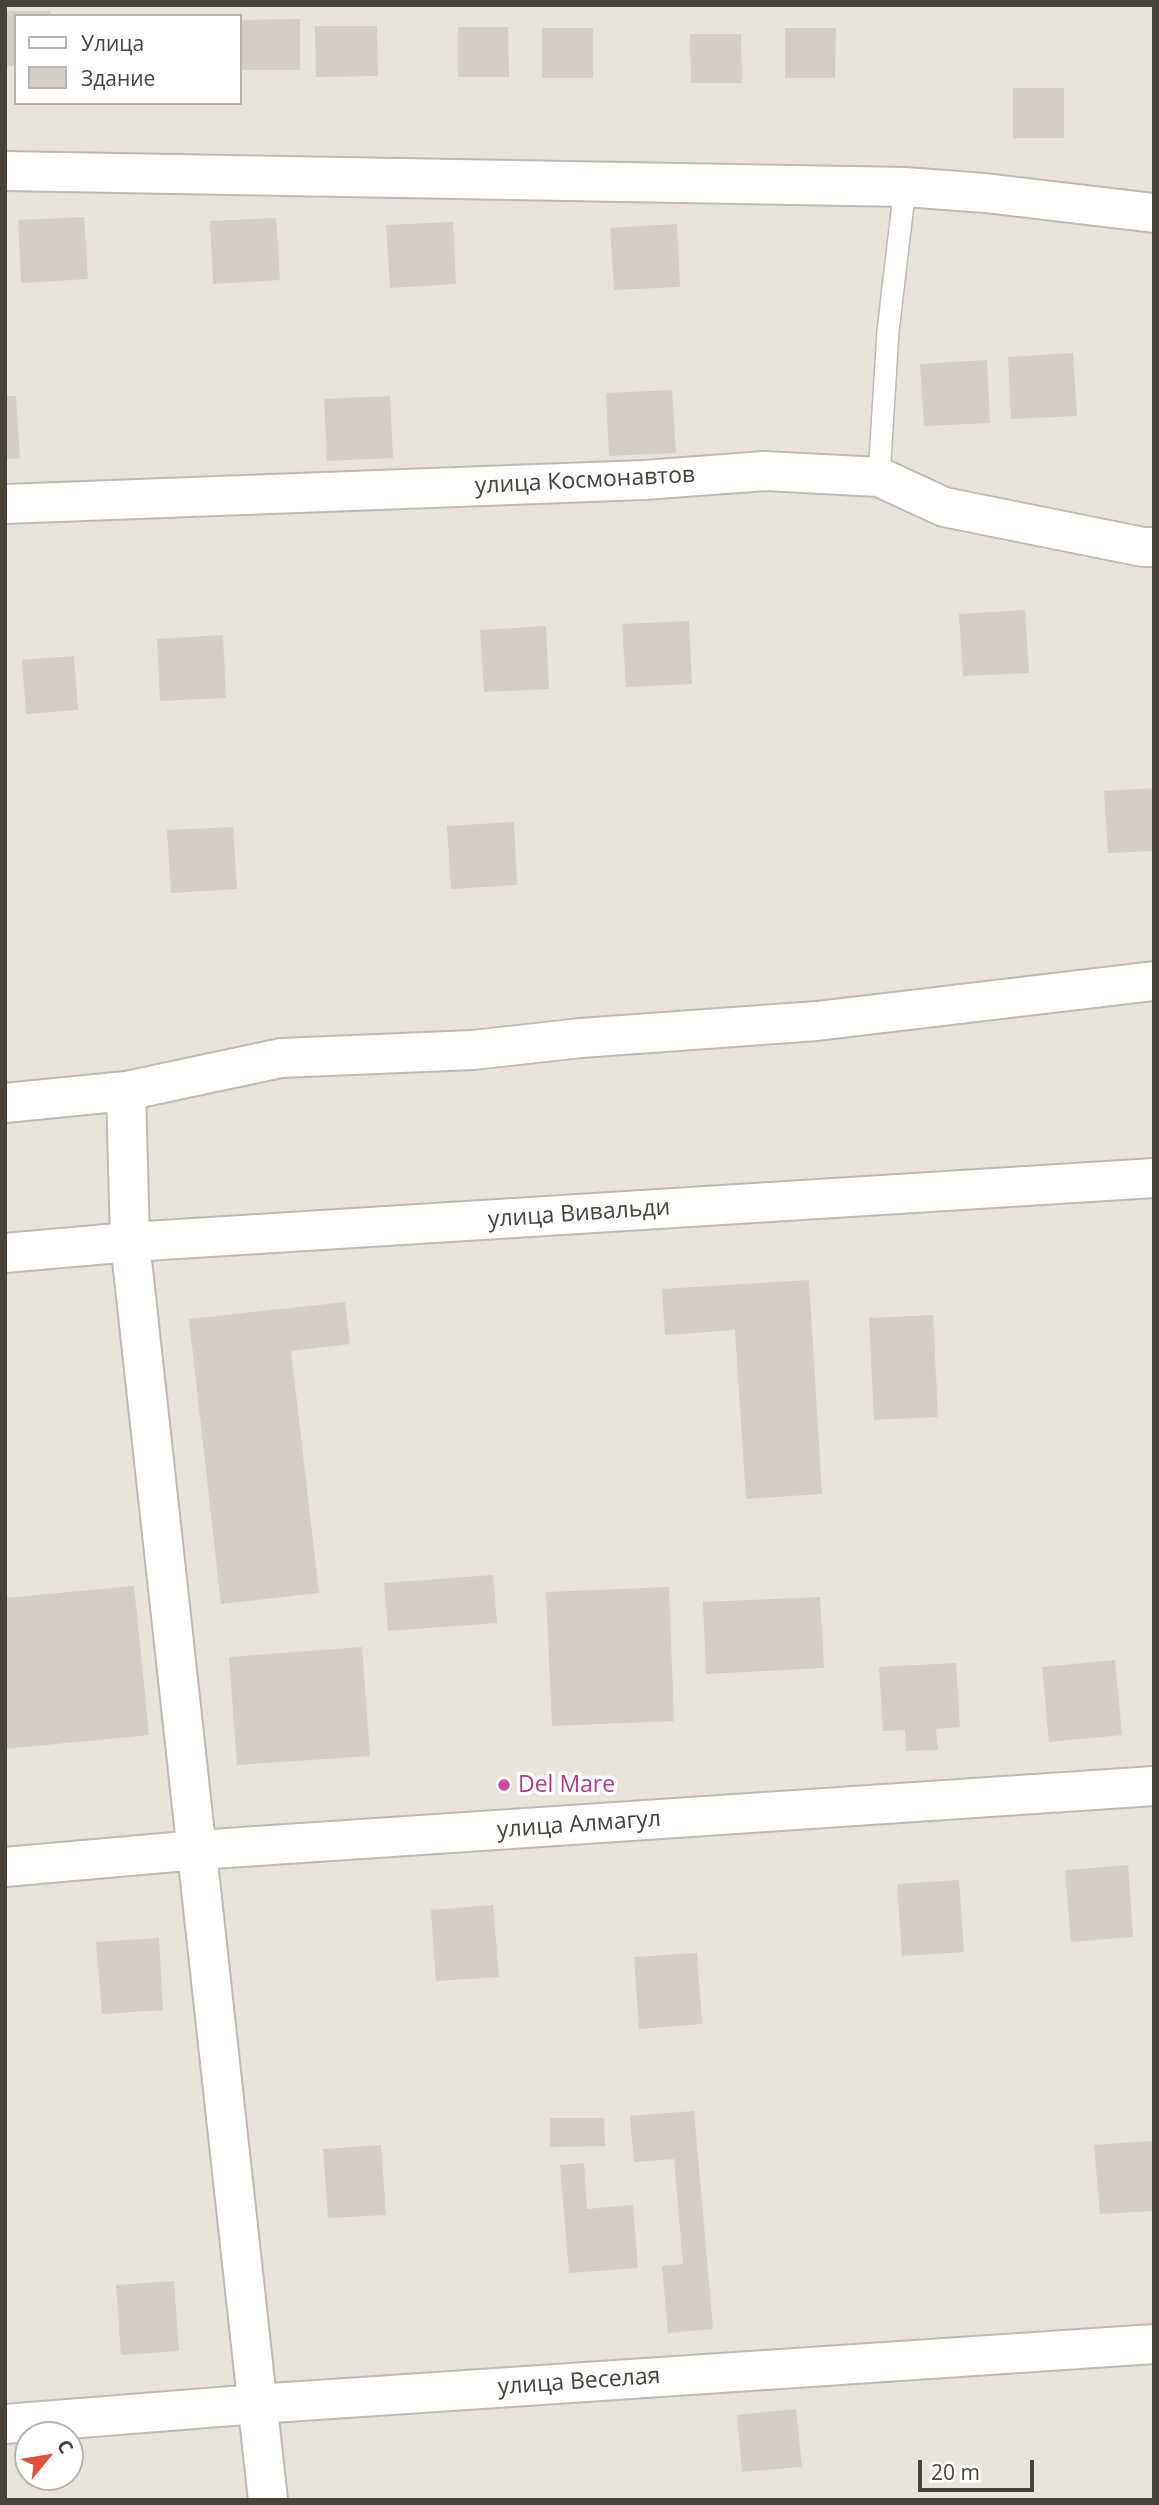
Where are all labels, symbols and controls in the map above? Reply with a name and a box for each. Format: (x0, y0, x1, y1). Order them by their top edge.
legend (14, 14, 242, 105)
text: Улица (81, 29, 144, 57)
text: Здание (81, 64, 155, 92)
street label: улица Космонавтов (474, 461, 696, 501)
street label: улица Вивальди (487, 1194, 671, 1234)
place label: Del Mare (518, 1771, 615, 1799)
marker: Del Mare (496, 1777, 512, 1793)
street label: улица Алмагул (496, 1805, 662, 1845)
street label: улица Веселая (497, 2363, 661, 2401)
north arrow (14, 2421, 84, 2491)
text: С (51, 2435, 80, 2458)
scale bar (921, 2446, 1036, 2490)
text: 20 m (931, 2458, 980, 2486)

